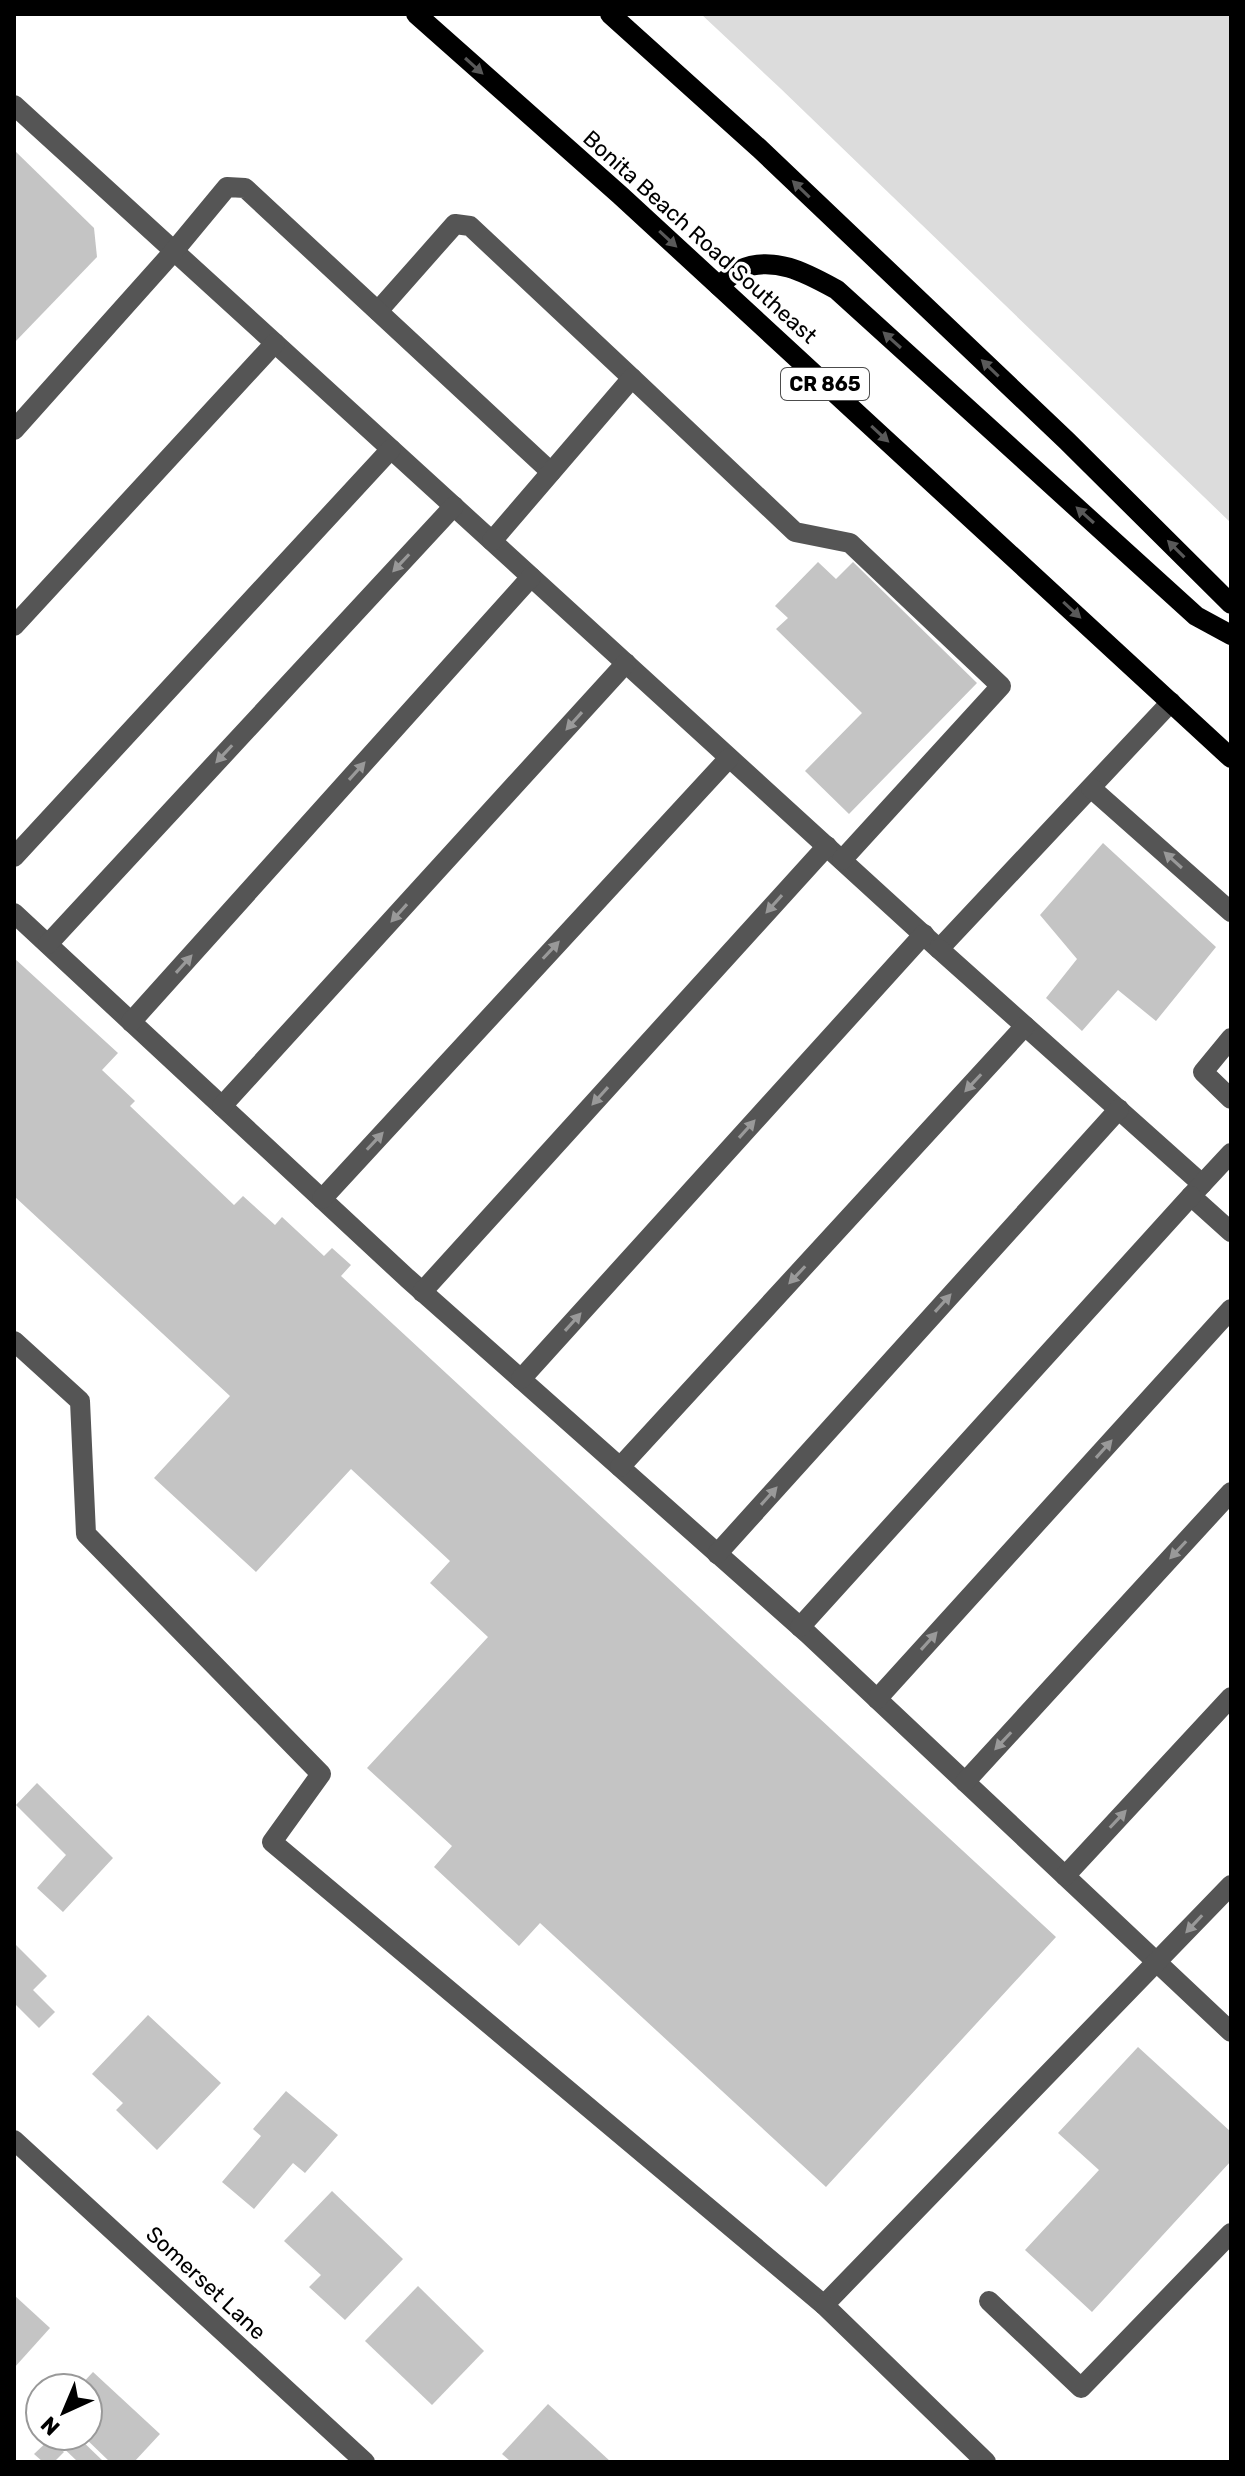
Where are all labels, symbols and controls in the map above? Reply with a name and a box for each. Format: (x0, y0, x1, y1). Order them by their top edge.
one-way arrow (464, 57, 484, 74)
street label: Bonita Beach Road Southeast (577, 125, 823, 350)
one-way arrow (792, 180, 811, 198)
one-way arrow (658, 230, 677, 248)
one-way arrow (883, 332, 902, 350)
one-way arrow (981, 359, 1000, 377)
road number: CR 865 (781, 368, 869, 400)
one-way arrow (870, 425, 889, 443)
one-way arrow (1075, 507, 1094, 525)
one-way arrow (1167, 540, 1186, 559)
one-way arrow (392, 553, 410, 572)
one-way arrow (1061, 601, 1081, 618)
one-way arrow (565, 711, 583, 730)
one-way arrow (216, 744, 234, 763)
one-way arrow (348, 761, 366, 780)
one-way arrow (1163, 852, 1182, 870)
one-way arrow (766, 894, 784, 913)
one-way arrow (390, 903, 408, 922)
one-way arrow (542, 941, 560, 960)
one-way arrow (174, 955, 192, 974)
one-way arrow (964, 1074, 982, 1093)
one-way arrow (591, 1087, 609, 1106)
one-way arrow (738, 1119, 756, 1138)
one-way arrow (365, 1132, 383, 1151)
one-way arrow (788, 1265, 806, 1284)
one-way arrow (934, 1293, 952, 1312)
one-way arrow (564, 1312, 581, 1332)
one-way arrow (1095, 1439, 1112, 1459)
one-way arrow (760, 1486, 777, 1506)
one-way arrow (1170, 1540, 1188, 1559)
one-way arrow (920, 1632, 938, 1651)
one-way arrow (994, 1732, 1012, 1751)
one-way arrow (1108, 1810, 1126, 1829)
one-way arrow (1185, 1915, 1203, 1934)
street label: Somerset Lane (140, 2221, 272, 2345)
north arrow (24, 2372, 104, 2452)
text: N (35, 2411, 66, 2441)

